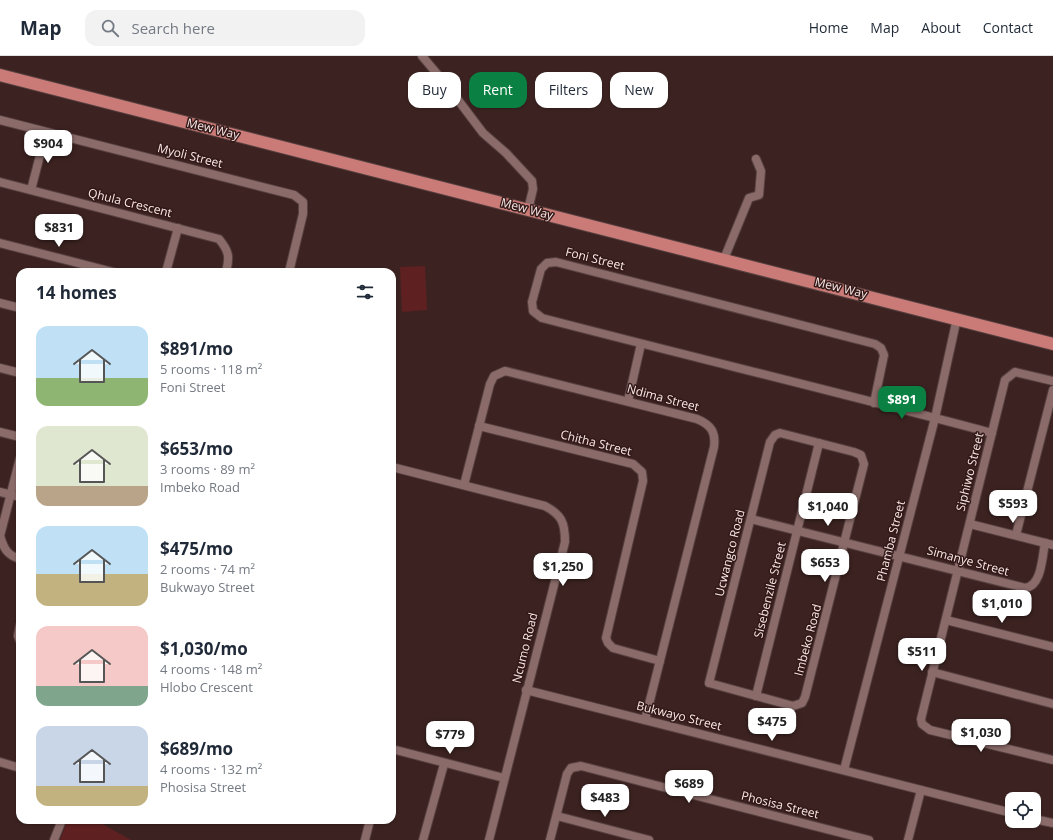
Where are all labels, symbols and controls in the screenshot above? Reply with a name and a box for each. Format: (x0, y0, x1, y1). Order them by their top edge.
search box (85, 10, 365, 46)
text: Map (20, 15, 61, 41)
icon: search (99, 17, 121, 39)
text: Search here (131, 18, 215, 38)
text: Home (809, 18, 848, 37)
text: Map (870, 18, 899, 37)
text: About (921, 18, 961, 37)
text: Contact (983, 18, 1033, 37)
chip: Buy (408, 72, 461, 108)
chip: Rent (469, 72, 527, 108)
chip: Filters (535, 72, 602, 108)
chip: New (610, 72, 668, 108)
street label: Mew Way (185, 114, 242, 143)
pin: $904 (24, 130, 72, 164)
text: $904 (33, 134, 63, 152)
street label: Myoli Street (156, 139, 225, 172)
street label: Qhula Crescent (86, 184, 174, 221)
street label: Mew Way (499, 193, 556, 224)
pin: $831 (35, 214, 83, 248)
text: $831 (44, 218, 74, 236)
street label: Foni Street (564, 243, 626, 274)
street label: Mew Way (813, 273, 870, 302)
text: 14 homes (36, 281, 117, 304)
icon: filters (354, 281, 376, 303)
text: $891/mo (160, 337, 233, 360)
icon: home (68, 342, 116, 390)
text: 5 rooms · 118 m² (160, 360, 262, 378)
text: Foni Street (160, 378, 225, 396)
street label: Ndima Street (625, 380, 701, 415)
pin: $891 (878, 386, 926, 420)
text: $891 (887, 390, 917, 408)
street label: Chitha Street (559, 425, 634, 460)
street label: Siphiwo Street (952, 431, 987, 513)
text: $653/mo (160, 437, 233, 460)
icon: home (68, 442, 116, 490)
text: 3 rooms · 89 m² (160, 460, 255, 478)
text: Imbeko Road (160, 478, 240, 496)
pin: $593 (989, 490, 1037, 524)
pin: $1,040 (795, 493, 861, 527)
text: $593 (998, 494, 1028, 512)
text: $1,040 (808, 497, 848, 515)
street label: Phamba Street (872, 499, 909, 583)
street label: Ucwangco Road (710, 508, 749, 598)
text: $475/mo (160, 537, 233, 560)
street label: Sisebenzile Street (749, 540, 790, 640)
street label: Simanye Street (925, 541, 1011, 580)
icon: home (68, 542, 116, 590)
pin: $653 (801, 549, 849, 583)
pin: $1,250 (530, 553, 596, 587)
text: $653 (810, 553, 840, 571)
text: $1,250 (543, 557, 583, 575)
text: 2 rooms · 74 m² (160, 560, 255, 578)
text: Bukwayo Street (160, 578, 255, 596)
pin: $1,010 (969, 590, 1035, 624)
text: $1,010 (982, 594, 1022, 612)
street label: Imbeko Road (790, 602, 825, 678)
street label: Ncumo Road (508, 611, 541, 685)
text: $1,030/mo (160, 637, 248, 660)
pin: $511 (898, 638, 946, 672)
icon: home (68, 642, 116, 690)
text: $511 (907, 642, 937, 660)
text: 4 rooms · 148 m² (160, 660, 262, 678)
text: Hlobo Crescent (160, 678, 253, 696)
street label: Bukwayo Street (635, 697, 724, 734)
pin: $475 (748, 708, 796, 742)
text: $475 (757, 712, 787, 730)
pin: $1,030 (948, 719, 1014, 753)
pin: $779 (426, 721, 474, 755)
text: $1,030 (961, 723, 1001, 741)
text: $779 (435, 725, 465, 743)
text: $689/mo (160, 737, 233, 760)
icon: home (68, 742, 116, 790)
text: 4 rooms · 132 m² (160, 760, 262, 778)
pin: $689 (665, 770, 713, 804)
text: $689 (674, 774, 704, 792)
text: Phosisa Street (160, 778, 246, 796)
pin: $483 (581, 784, 629, 818)
street label: Phosisa Street (739, 787, 821, 822)
text: $483 (590, 788, 620, 806)
map controls (1005, 792, 1041, 828)
button: locate (1005, 792, 1041, 828)

